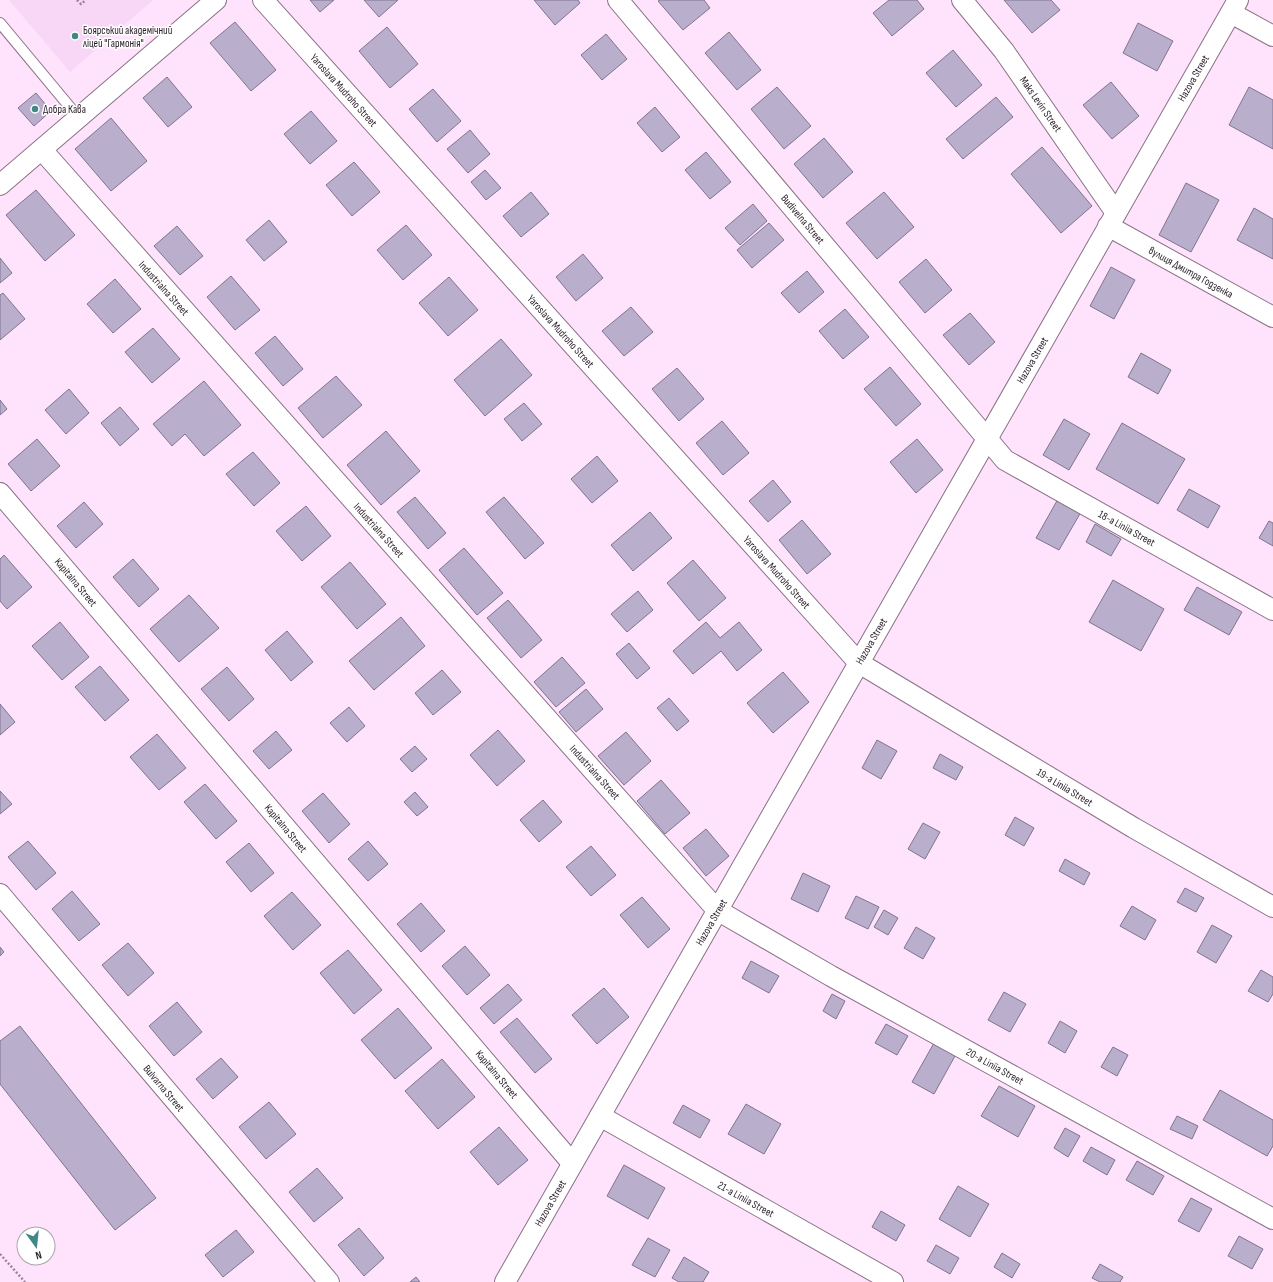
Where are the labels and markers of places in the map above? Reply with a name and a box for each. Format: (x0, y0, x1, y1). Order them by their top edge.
place label: Боярський академічний ліцей "Гармонія" (83, 24, 173, 50)
marker: Боярський академічний ліцей "Гармонія" (70, 31, 80, 41)
place label: Добра Кава (43, 103, 86, 116)
marker: Добра Кава (30, 104, 40, 114)

